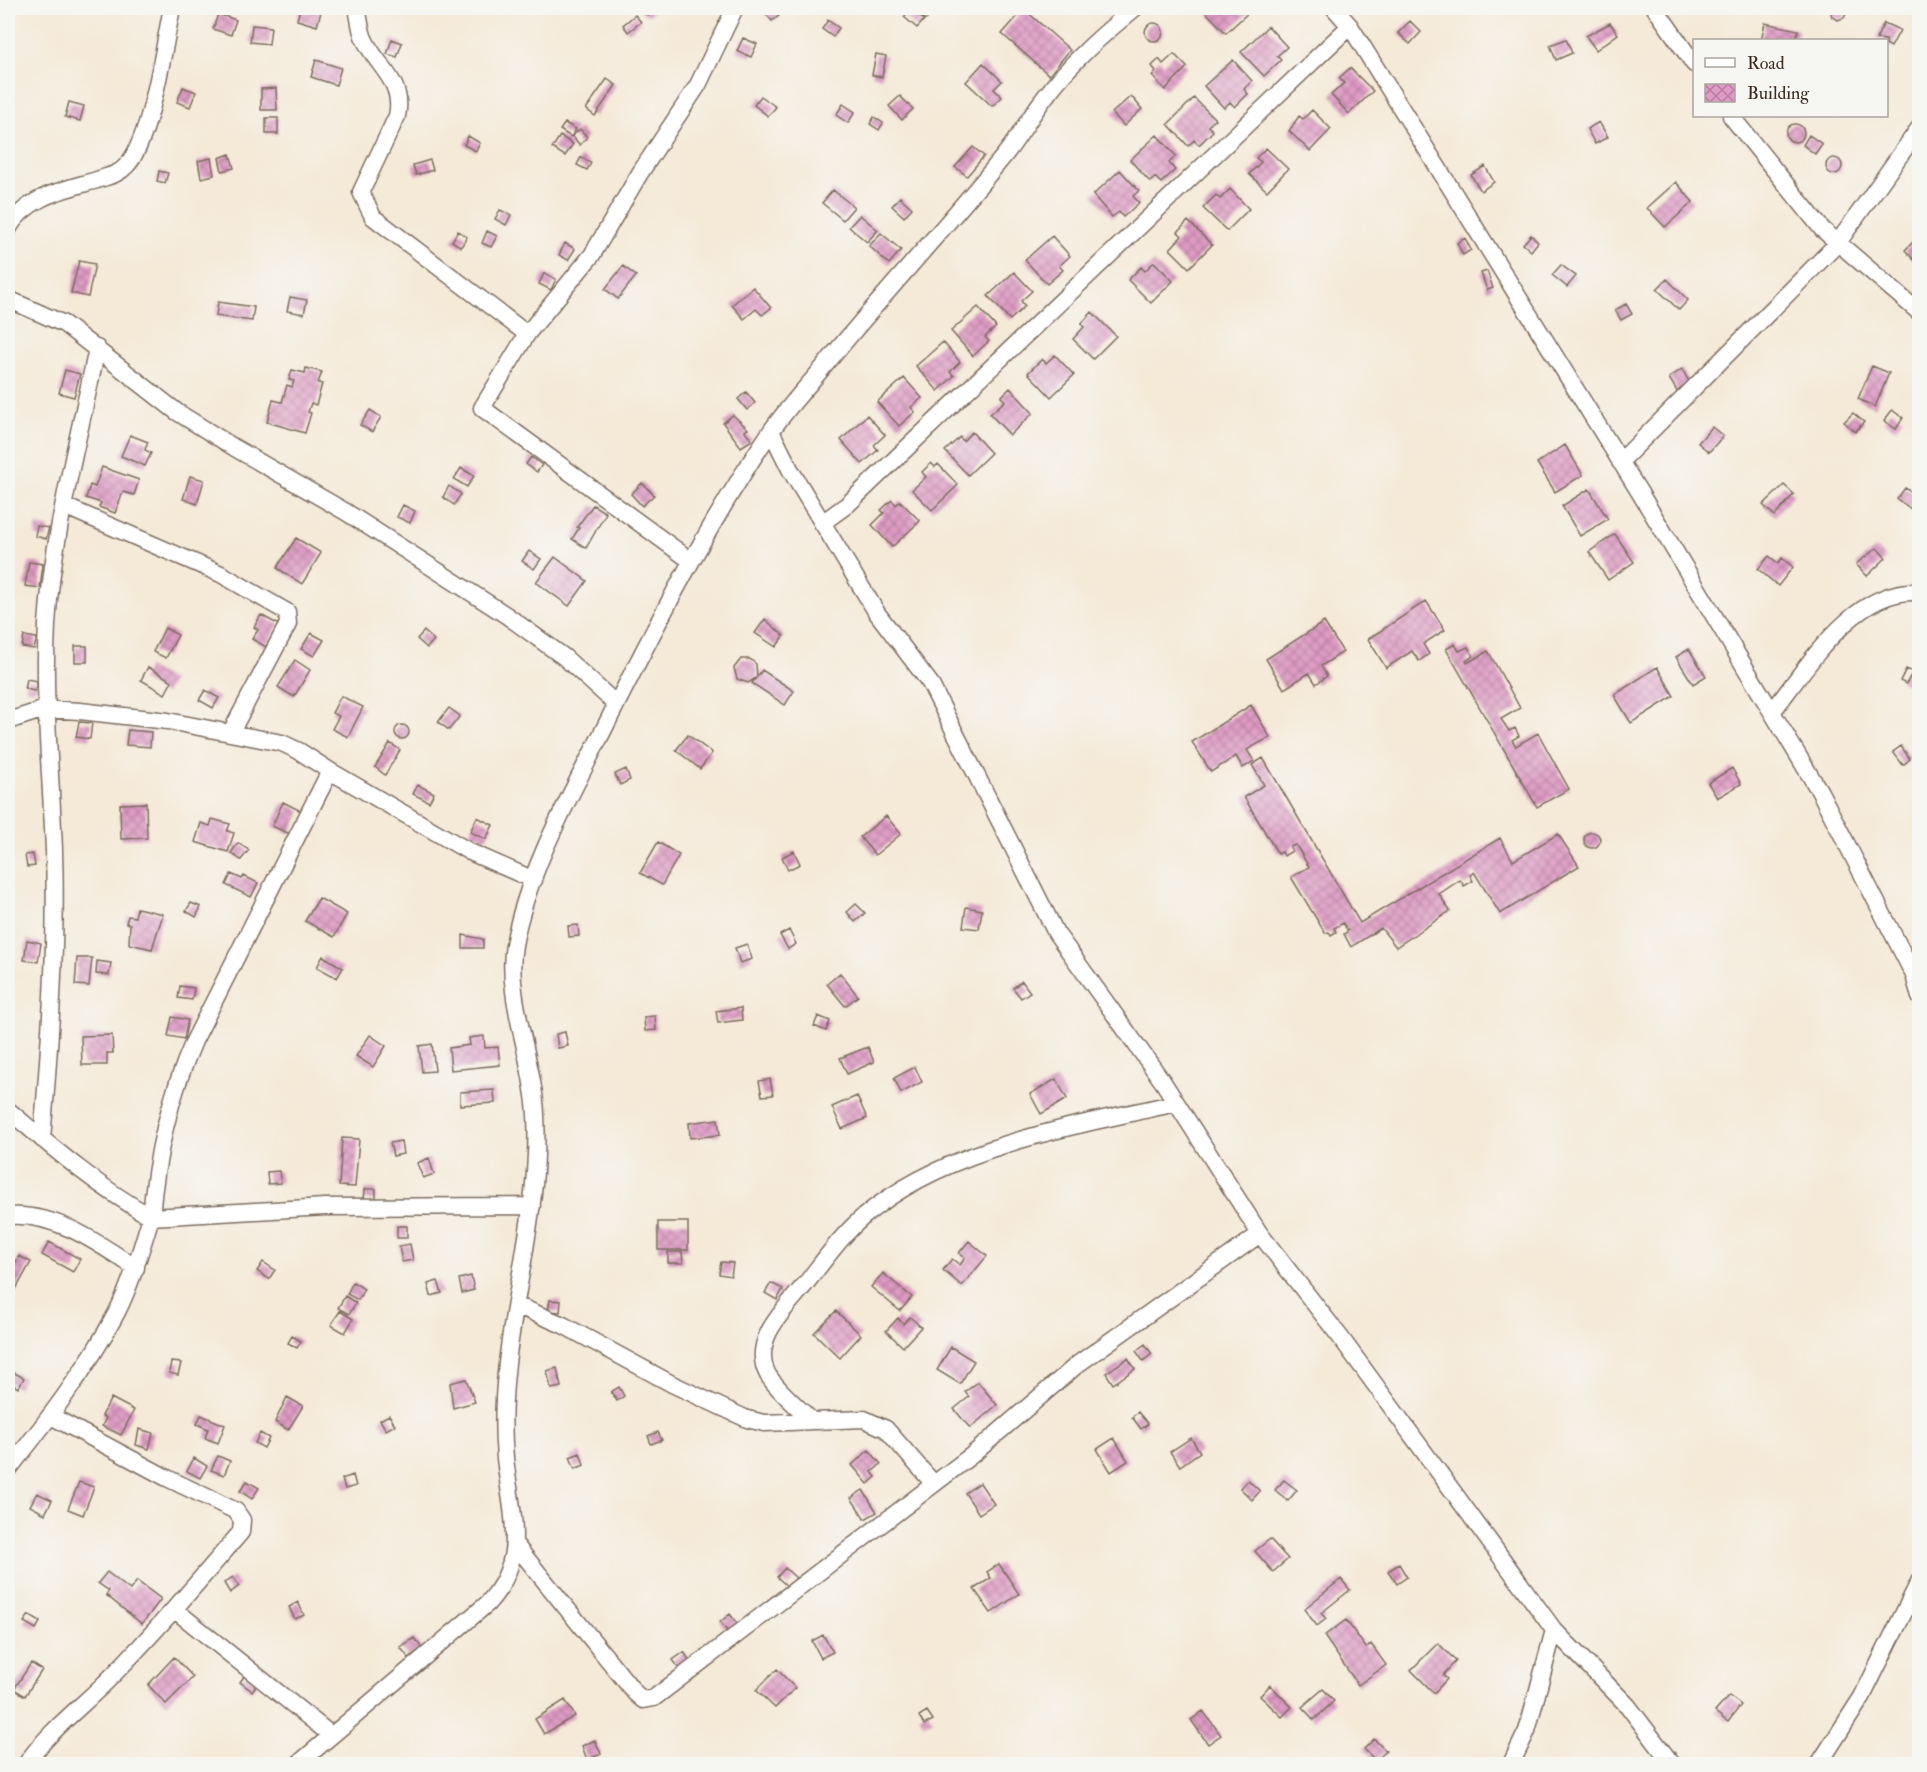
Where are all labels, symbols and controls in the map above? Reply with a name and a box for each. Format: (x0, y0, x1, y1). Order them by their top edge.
legend (1693, 39, 1888, 117)
text: Road (1747, 52, 1785, 75)
text: Building (1747, 82, 1810, 105)

